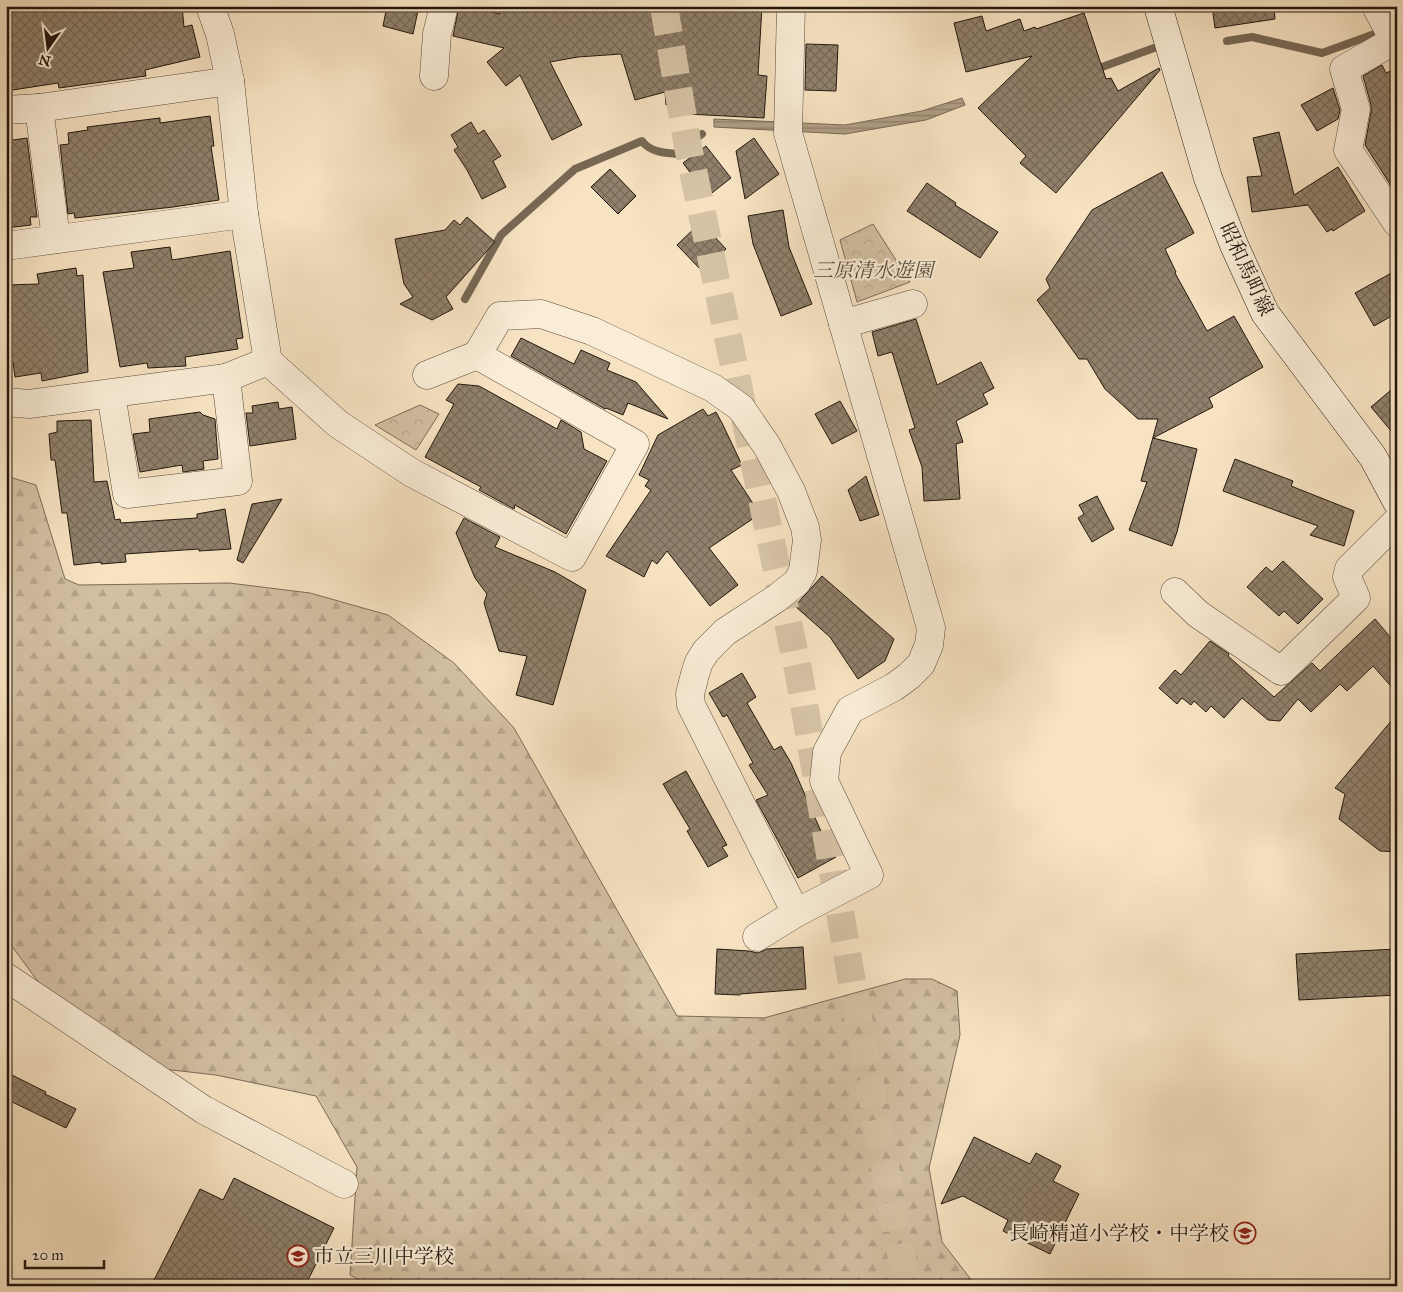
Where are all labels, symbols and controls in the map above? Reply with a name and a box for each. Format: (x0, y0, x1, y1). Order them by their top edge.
north arrow (22, 22, 72, 72)
text: N (37, 50, 53, 70)
street label: 昭和馬町線 (1215, 219, 1279, 319)
park label: 三原清水遊園 (813, 258, 936, 282)
place label: 長崎精道小学校・中学校 (1009, 1221, 1229, 1245)
school or university icon: 長崎精道小学校・中学校 (1233, 1221, 1257, 1245)
scale bar (25, 1237, 104, 1269)
school or university icon: 市立三川中学校 (286, 1244, 310, 1268)
place label: 市立三川中学校 (314, 1244, 454, 1268)
text: 20 m (32, 1246, 64, 1264)

